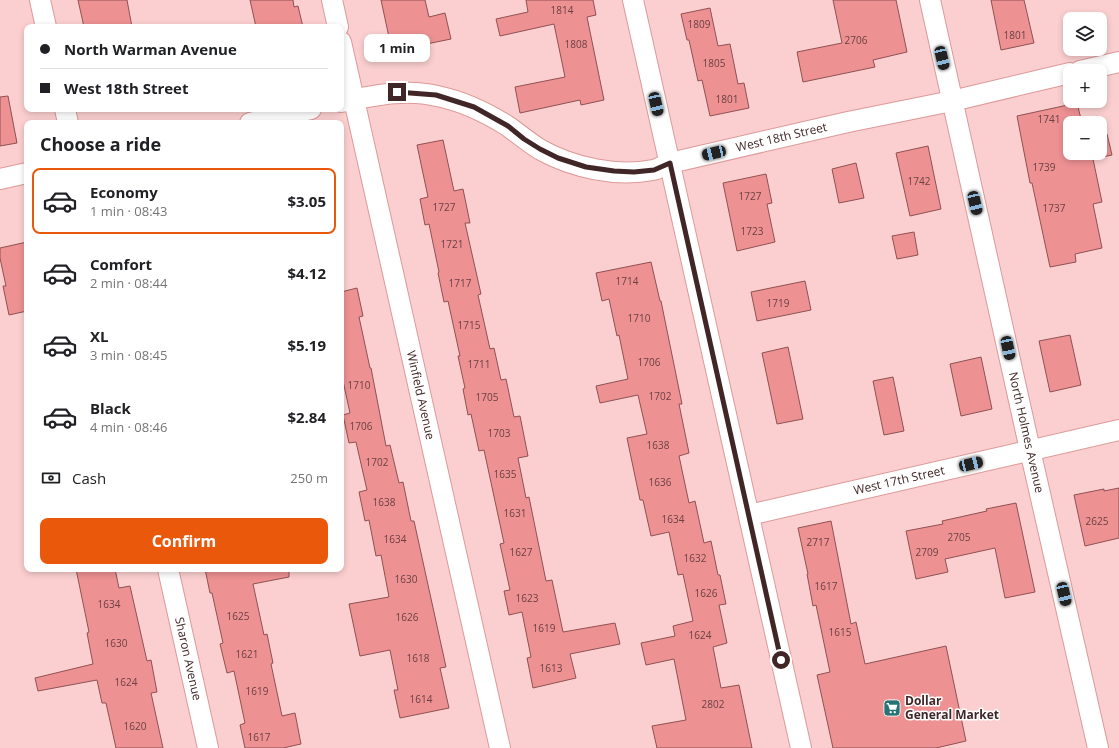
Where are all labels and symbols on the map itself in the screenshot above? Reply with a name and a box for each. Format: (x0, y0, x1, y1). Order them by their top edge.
house number: 1814 (551, 3, 574, 17)
house number: 1809 (688, 17, 711, 31)
house number: 1801 (1004, 28, 1026, 42)
house number: 2706 (845, 33, 868, 47)
callout: 1 min (364, 34, 430, 62)
house number: 1808 (565, 37, 588, 51)
car (933, 45, 951, 71)
house number: 1805 (703, 56, 726, 70)
route end (388, 83, 406, 101)
car (647, 91, 665, 117)
house number: 1801 (716, 92, 738, 106)
house number: 1741 (1038, 112, 1060, 126)
street label: West 18th Street (734, 118, 829, 156)
car (701, 144, 727, 162)
house number: 1739 (1033, 160, 1056, 174)
house number: 1742 (908, 174, 931, 188)
house number: 1727 (739, 189, 762, 203)
car (966, 190, 984, 216)
house number: 1727 (433, 200, 456, 214)
house number: 1737 (1043, 201, 1066, 215)
house number: 1723 (741, 224, 764, 238)
house number: 1721 (441, 237, 463, 251)
house number: 1714 (616, 274, 639, 288)
house number: 1717 (449, 276, 472, 290)
house number: 1719 (767, 296, 790, 310)
house number: 1710 (628, 311, 651, 325)
house number: 1715 (458, 318, 481, 332)
car (1000, 335, 1016, 361)
street label: Winfield Avenue (403, 349, 439, 441)
house number: 1706 (638, 355, 661, 369)
house number: 1711 (468, 357, 490, 371)
street label: North Holmes Avenue (1005, 370, 1049, 495)
house number: 1710 (348, 378, 371, 392)
house number: 1702 (649, 389, 672, 403)
house number: 1705 (476, 390, 499, 404)
house number: 1706 (350, 419, 373, 433)
house number: 1703 (488, 426, 511, 440)
house number: 1638 (647, 438, 670, 452)
house number: 1702 (366, 455, 389, 469)
car (958, 455, 984, 473)
street label: West 17th Street (852, 461, 946, 499)
house number: 1635 (494, 467, 517, 481)
house number: 1636 (649, 475, 672, 489)
house number: 1638 (373, 495, 396, 509)
house number: 1631 (504, 506, 526, 520)
house number: 1634 (662, 512, 685, 526)
house number: 2625 (1086, 514, 1109, 528)
house number: 2705 (948, 530, 971, 544)
house number: 1634 (384, 532, 407, 546)
house number: 2717 (807, 535, 830, 549)
house number: 1627 (510, 545, 533, 559)
house number: 2709 (916, 545, 939, 559)
house number: 1632 (684, 551, 707, 565)
house number: 1630 (395, 572, 418, 586)
house number: 1617 (815, 579, 838, 593)
car (1055, 581, 1073, 607)
house number: 1626 (695, 586, 718, 600)
house number: 1623 (516, 591, 539, 605)
house number: 1634 (98, 597, 121, 611)
house number: 1625 (227, 609, 250, 623)
house number: 1626 (396, 610, 419, 624)
street label: Sharon Avenue (171, 615, 206, 702)
house number: 1619 (533, 621, 556, 635)
house number: 1615 (829, 625, 852, 639)
house number: 1624 (689, 628, 712, 642)
house number: 1630 (105, 636, 128, 650)
house number: 1621 (236, 647, 258, 661)
house number: 1618 (407, 651, 430, 665)
route start (772, 651, 790, 669)
house number: 1613 (540, 661, 563, 675)
house number: 1624 (115, 675, 138, 689)
house number: 1619 (246, 684, 269, 698)
house number: 1614 (410, 692, 433, 706)
place label: Dollar General Market (905, 692, 999, 723)
house number: 2802 (702, 697, 725, 711)
supermarket icon: Dollar General Market (882, 698, 902, 718)
house number: 1620 (124, 719, 147, 733)
house number: 1617 (248, 730, 271, 744)

